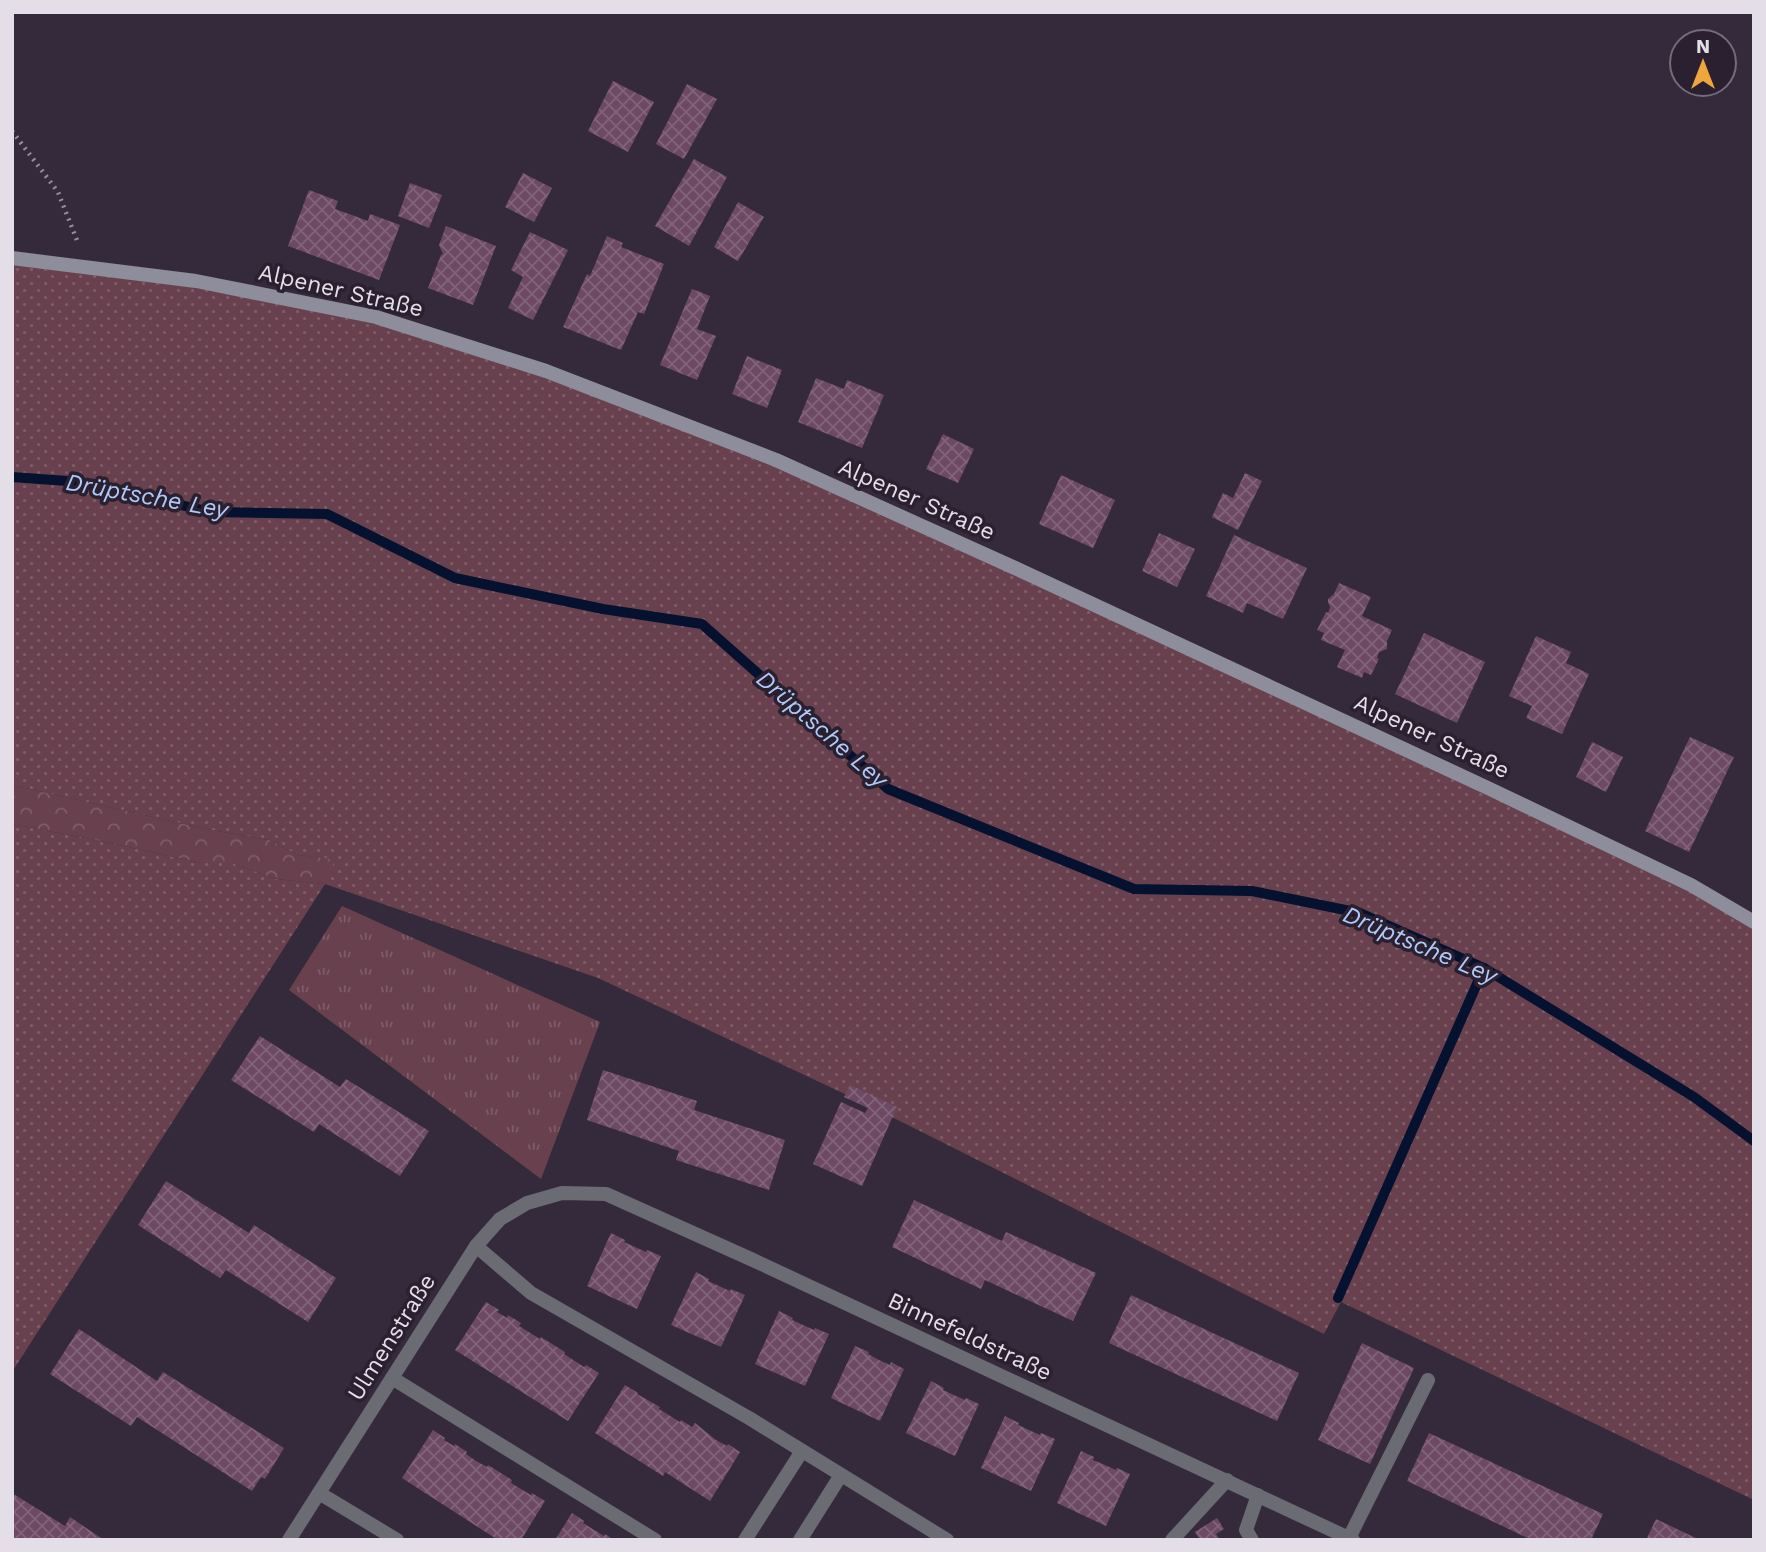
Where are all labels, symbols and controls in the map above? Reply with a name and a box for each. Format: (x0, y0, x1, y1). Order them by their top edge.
north arrow (1668, 28, 1738, 98)
text: N (1696, 35, 1710, 58)
street label: Alpener Straße (256, 258, 426, 323)
street label: Alpener Straße (835, 453, 999, 546)
water label: Drüptsche Ley (64, 468, 232, 524)
water label: Drüptsche Ley (751, 665, 895, 795)
street label: Alpener Straße (1350, 689, 1514, 784)
water label: Drüptsche Ley (1339, 900, 1503, 991)
street label: Ulmenstraße (342, 1269, 441, 1405)
street label: Binnefeldstraße (884, 1287, 1056, 1386)

